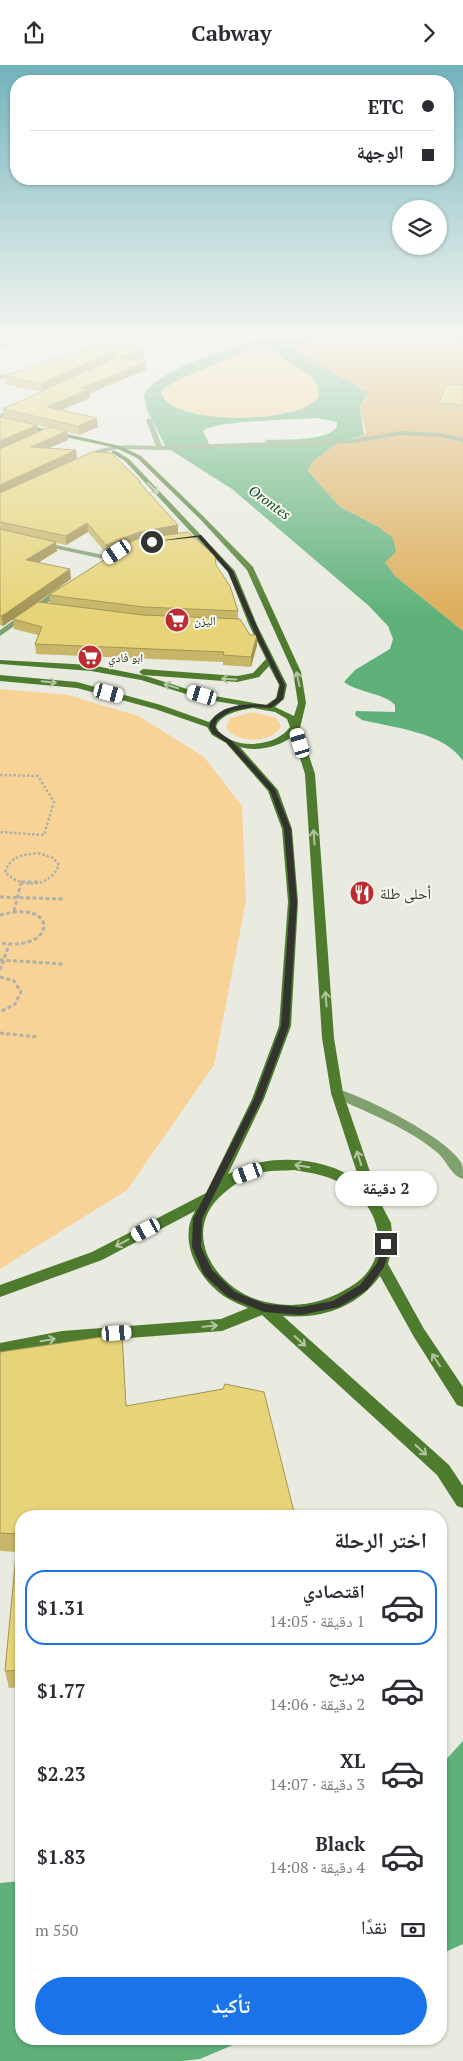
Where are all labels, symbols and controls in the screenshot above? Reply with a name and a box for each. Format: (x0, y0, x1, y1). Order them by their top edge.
text: Cabway (191, 18, 272, 47)
icon: share (20, 19, 48, 47)
icon: forward (415, 19, 443, 47)
text: ETC (368, 94, 404, 119)
text: الوجهة (356, 139, 404, 164)
map controls (392, 200, 447, 255)
button: layers (392, 200, 447, 255)
water label: Orontes (245, 480, 295, 524)
one-way arrow (147, 482, 160, 494)
route start (141, 531, 163, 553)
car (100, 537, 133, 567)
supermarket icon: اليزن (164, 607, 190, 633)
place label: اليزن (194, 613, 216, 628)
supermarket icon: ابو فادي (77, 644, 103, 670)
place label: ابو فادي (108, 650, 143, 668)
one-way arrow (292, 671, 302, 687)
one-way arrow (221, 674, 237, 683)
one-way arrow (40, 677, 56, 687)
one-way arrow (164, 681, 180, 691)
car (92, 682, 125, 704)
car (185, 683, 218, 707)
car (288, 726, 311, 760)
one-way arrow (310, 830, 319, 846)
restaurant icon: أحلى طلة (349, 880, 375, 906)
place label: أحلى طلة (380, 883, 431, 904)
one-way arrow (321, 992, 330, 1008)
one-way arrow (353, 1150, 363, 1166)
car (231, 1161, 264, 1185)
one-way arrow (294, 1161, 310, 1171)
callout: 2 دقيقة (335, 1171, 437, 1207)
text: 2 دقيقة (363, 1177, 409, 1199)
car (129, 1216, 162, 1244)
route end (375, 1233, 397, 1255)
one-way arrow (114, 1238, 129, 1248)
one-way arrow (202, 1321, 218, 1331)
car (101, 1324, 132, 1342)
one-way arrow (40, 1334, 56, 1344)
one-way arrow (294, 1335, 307, 1347)
one-way arrow (431, 1353, 441, 1367)
one-way arrow (414, 1444, 427, 1456)
text: اختر الرحلة (334, 1525, 427, 1554)
text: اقتصادي (303, 1578, 365, 1603)
icon: car (380, 1585, 425, 1630)
text: $1.31 (37, 1595, 86, 1620)
text: 1 دقيقة · 14:05 (269, 1610, 365, 1632)
text: مريح (328, 1661, 365, 1686)
icon: car (380, 1668, 425, 1713)
text: $1.77 (37, 1678, 86, 1703)
text: 2 دقيقة · 14:06 (269, 1693, 365, 1715)
text: XL (340, 1748, 365, 1773)
icon: car (380, 1751, 425, 1796)
text: $2.23 (37, 1761, 86, 1786)
text: 3 دقيقة · 14:07 (269, 1773, 365, 1795)
text: Black (316, 1831, 365, 1856)
icon: car (380, 1834, 425, 1879)
text: $1.83 (37, 1844, 86, 1869)
text: 4 دقيقة · 14:08 (269, 1856, 365, 1878)
text: نقدًا (361, 1914, 387, 1939)
icon: cash (399, 1916, 427, 1944)
text: 550 m (35, 1919, 78, 1941)
button: تأكيد (35, 1977, 427, 2035)

